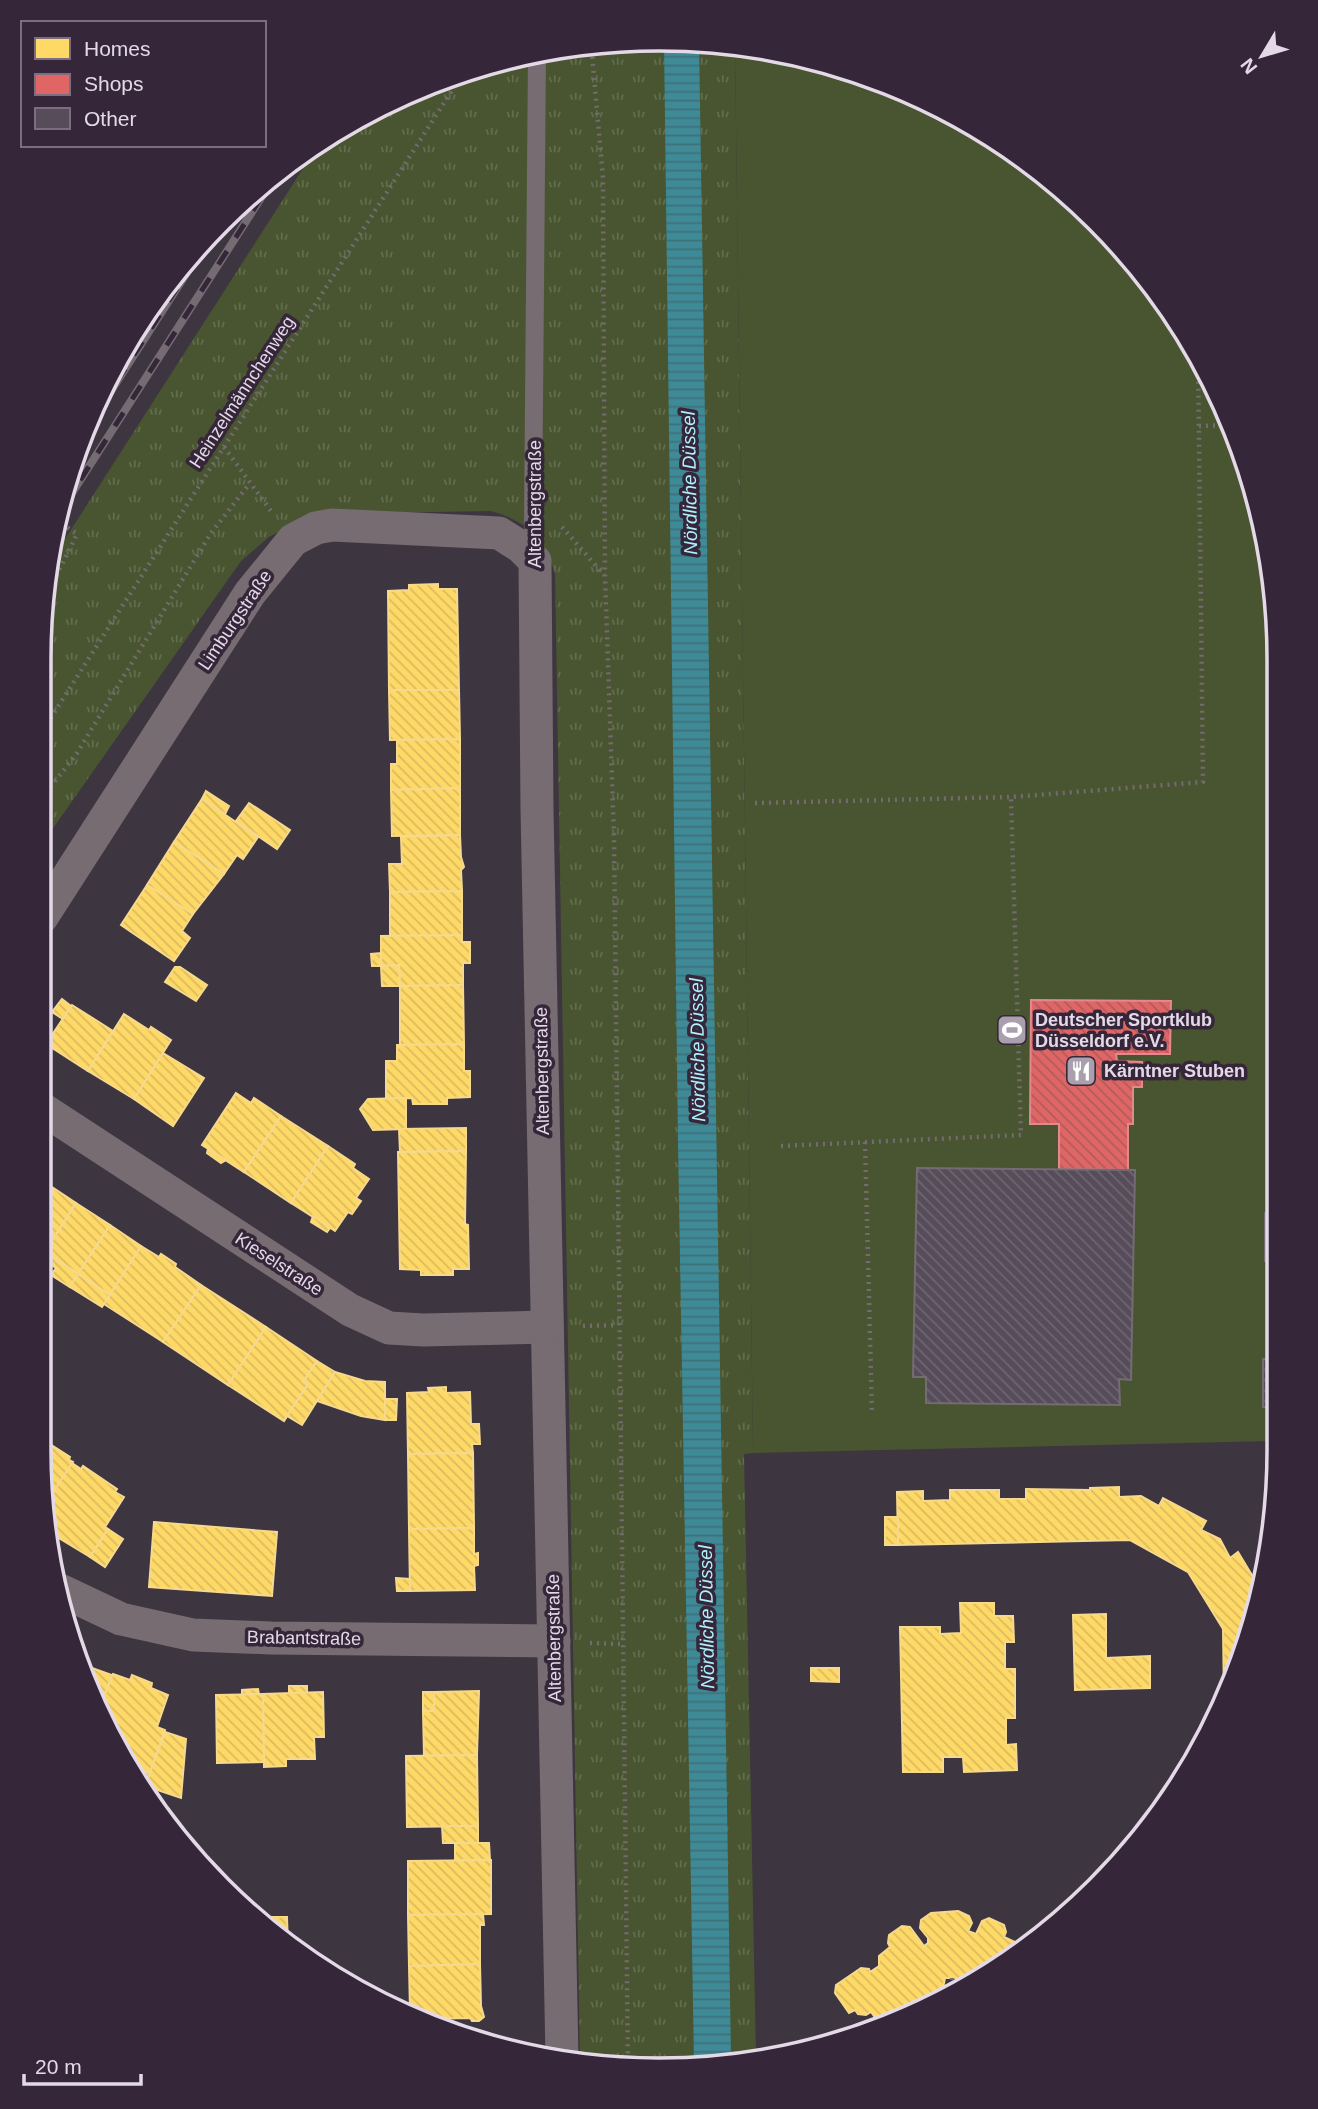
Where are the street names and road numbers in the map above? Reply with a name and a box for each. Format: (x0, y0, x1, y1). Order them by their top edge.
street label: Heinzelmännchenweg (185, 312, 299, 472)
street label: Altenbergstraße (525, 440, 545, 568)
street label: Limburgstraße (194, 566, 276, 674)
street label: Altenbergstraße (531, 1007, 553, 1135)
street label: Kieselstraße (232, 1228, 326, 1300)
street label: Altenbergstraße (543, 1574, 565, 1702)
street label: Brabantstraße (247, 1627, 361, 1649)

